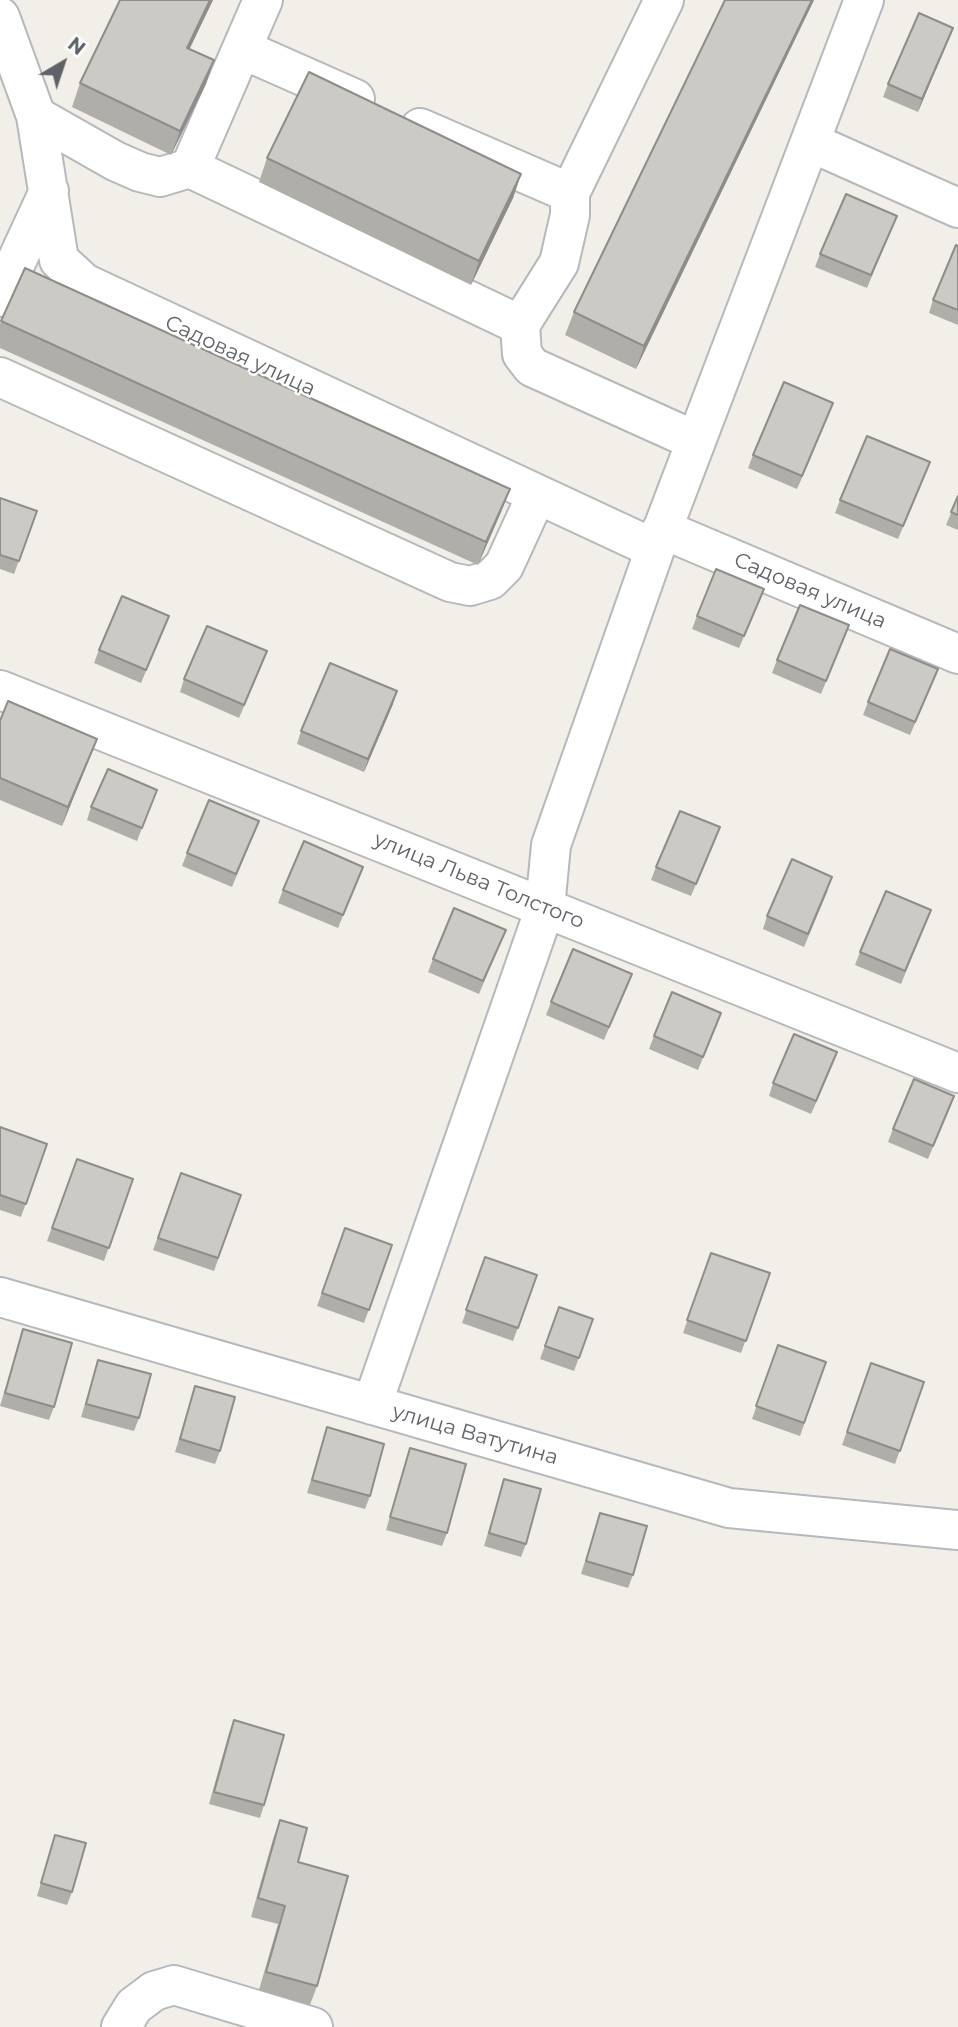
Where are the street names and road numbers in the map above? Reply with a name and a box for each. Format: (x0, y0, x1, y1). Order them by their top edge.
street label: Садовая улица (161, 310, 319, 402)
street label: Садовая улица (730, 548, 890, 634)
street label: улица Льва Толстого (370, 827, 588, 935)
street label: улица Ватутина (389, 1399, 561, 1471)

